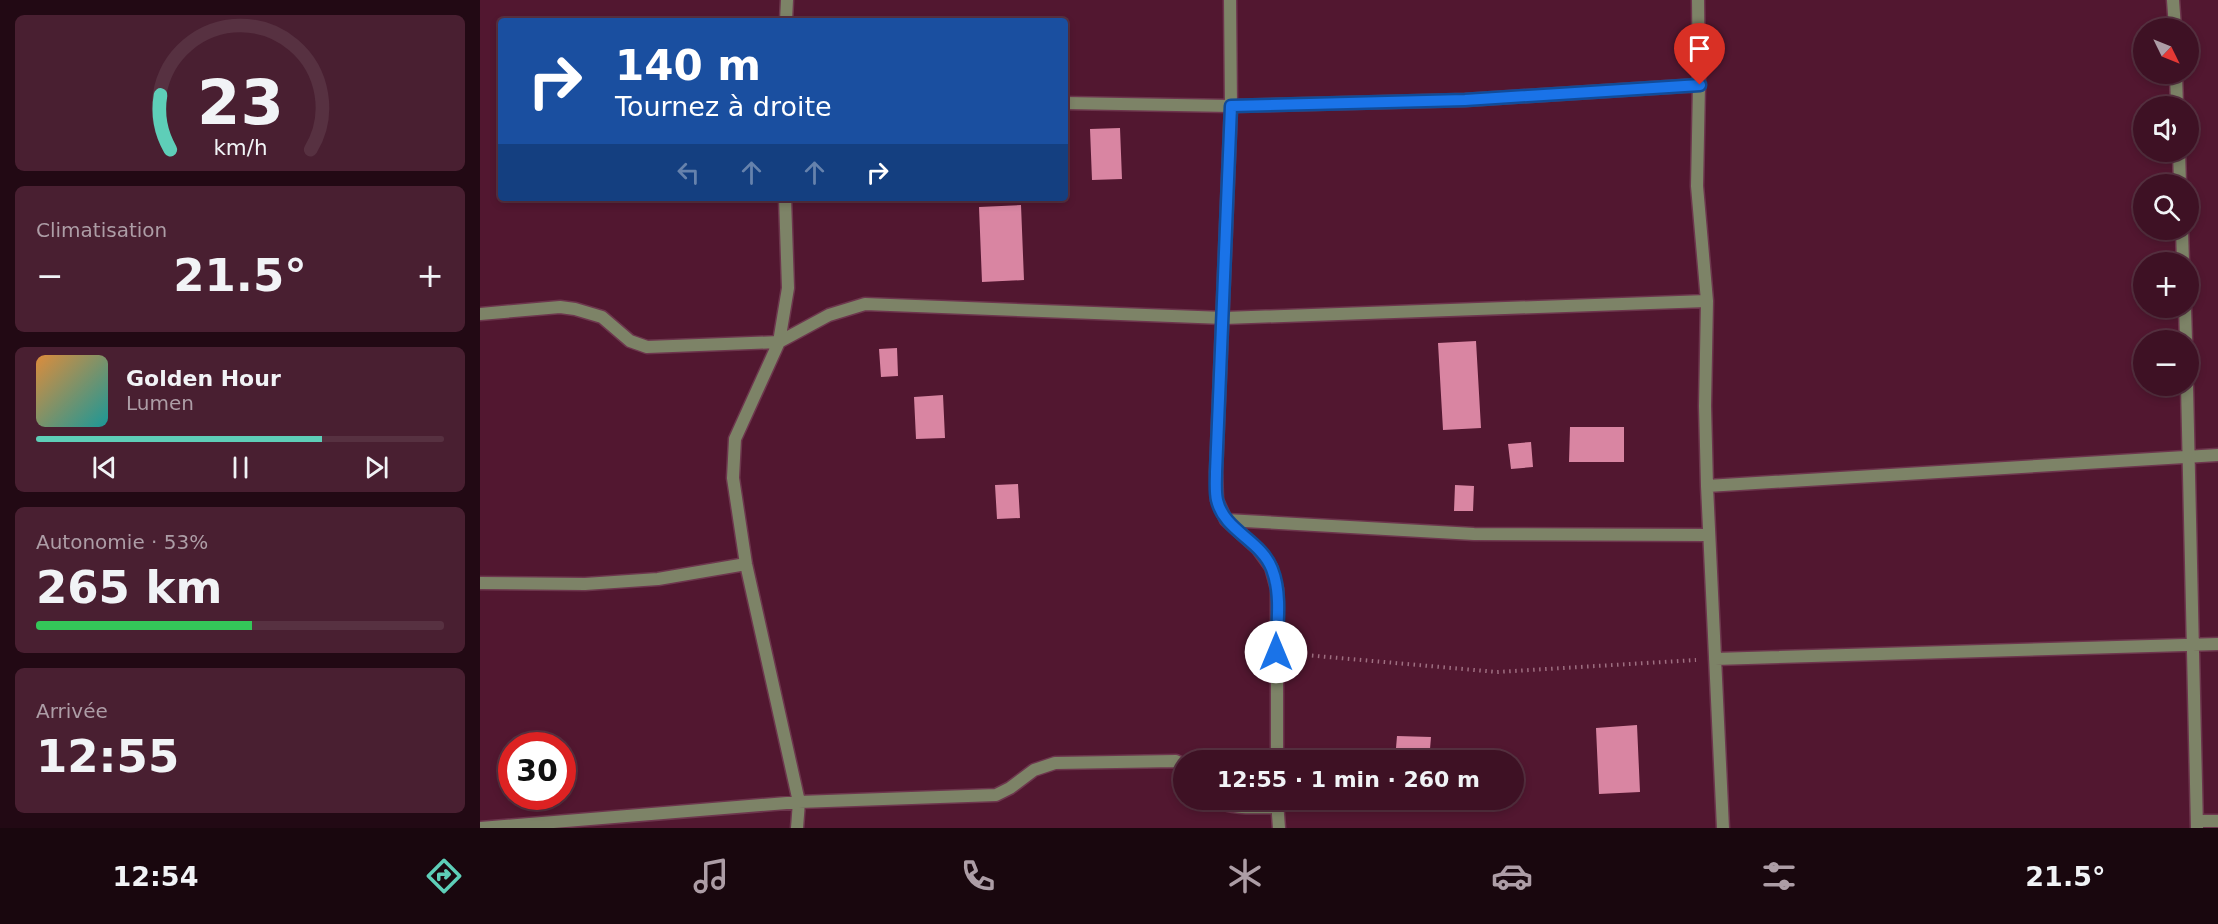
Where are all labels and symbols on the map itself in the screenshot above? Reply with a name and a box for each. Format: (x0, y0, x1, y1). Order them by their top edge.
north arrow (2133, 18, 2199, 84)
pin (1674, 23, 1725, 85)
position arrow (1244, 620, 1308, 684)
speed limit sign: 30 (498, 732, 576, 810)

